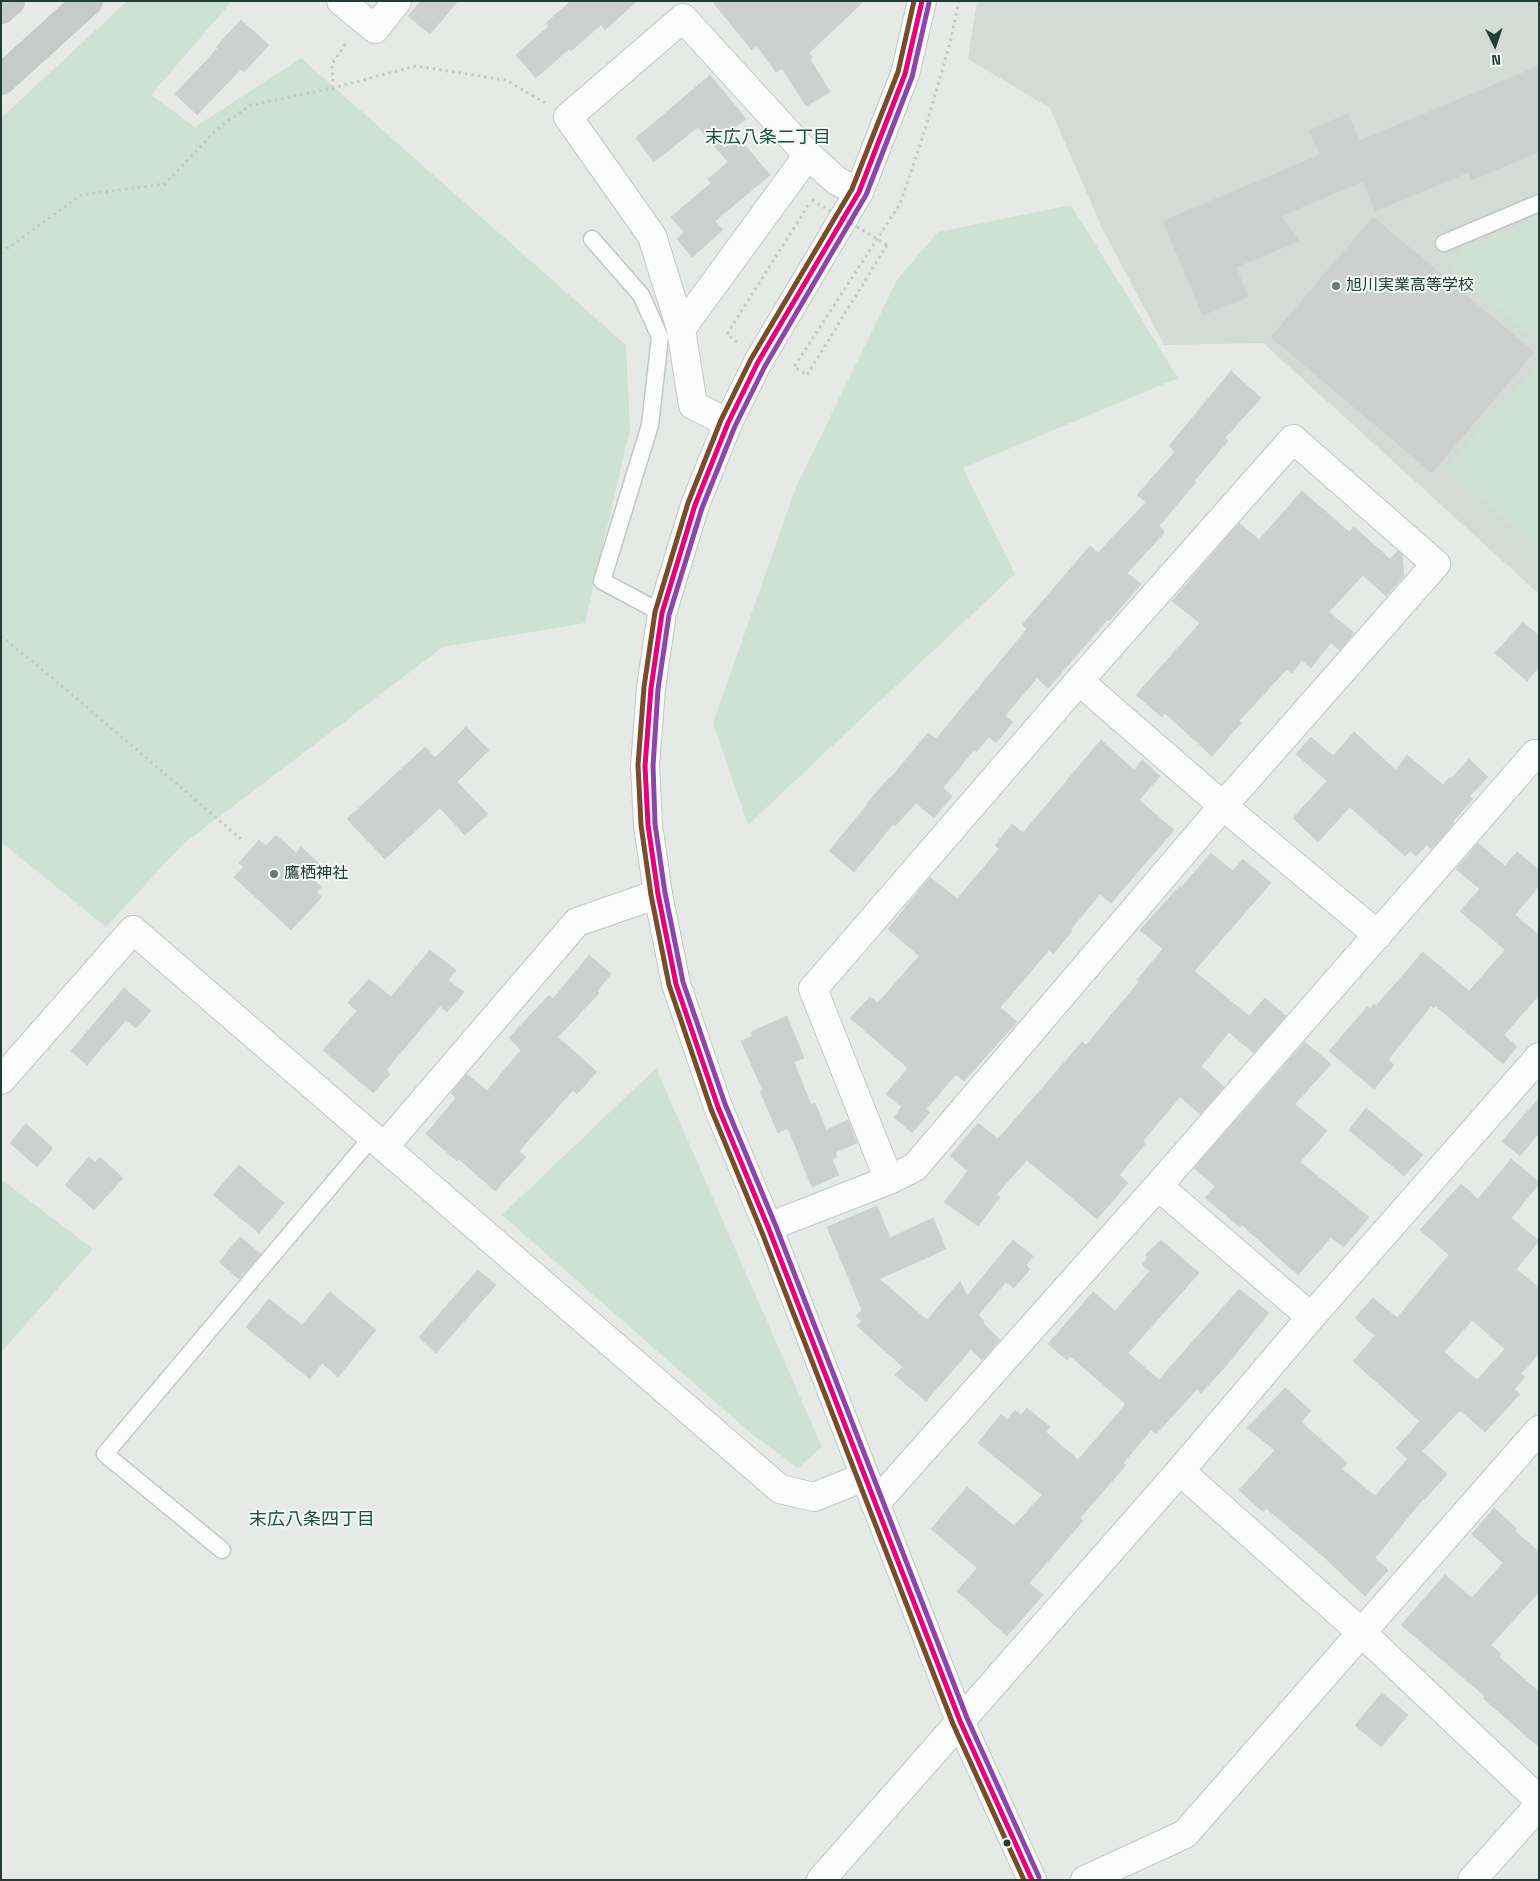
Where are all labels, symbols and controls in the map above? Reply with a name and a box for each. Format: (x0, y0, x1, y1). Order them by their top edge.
north arrow (1470, 20, 1520, 70)
text: N (1491, 51, 1501, 69)
district label: 末広八条二丁目 (705, 127, 831, 149)
place label: 旭川実業高等学校 (1346, 276, 1474, 296)
marker: 旭川実業高等学校 (1330, 280, 1342, 292)
place label: 鷹栖神社 (284, 864, 348, 884)
marker: 鷹栖神社 (268, 868, 280, 880)
district label: 末広八条四丁目 (249, 1509, 375, 1531)
unlabelled marker (1002, 1838, 1012, 1848)

